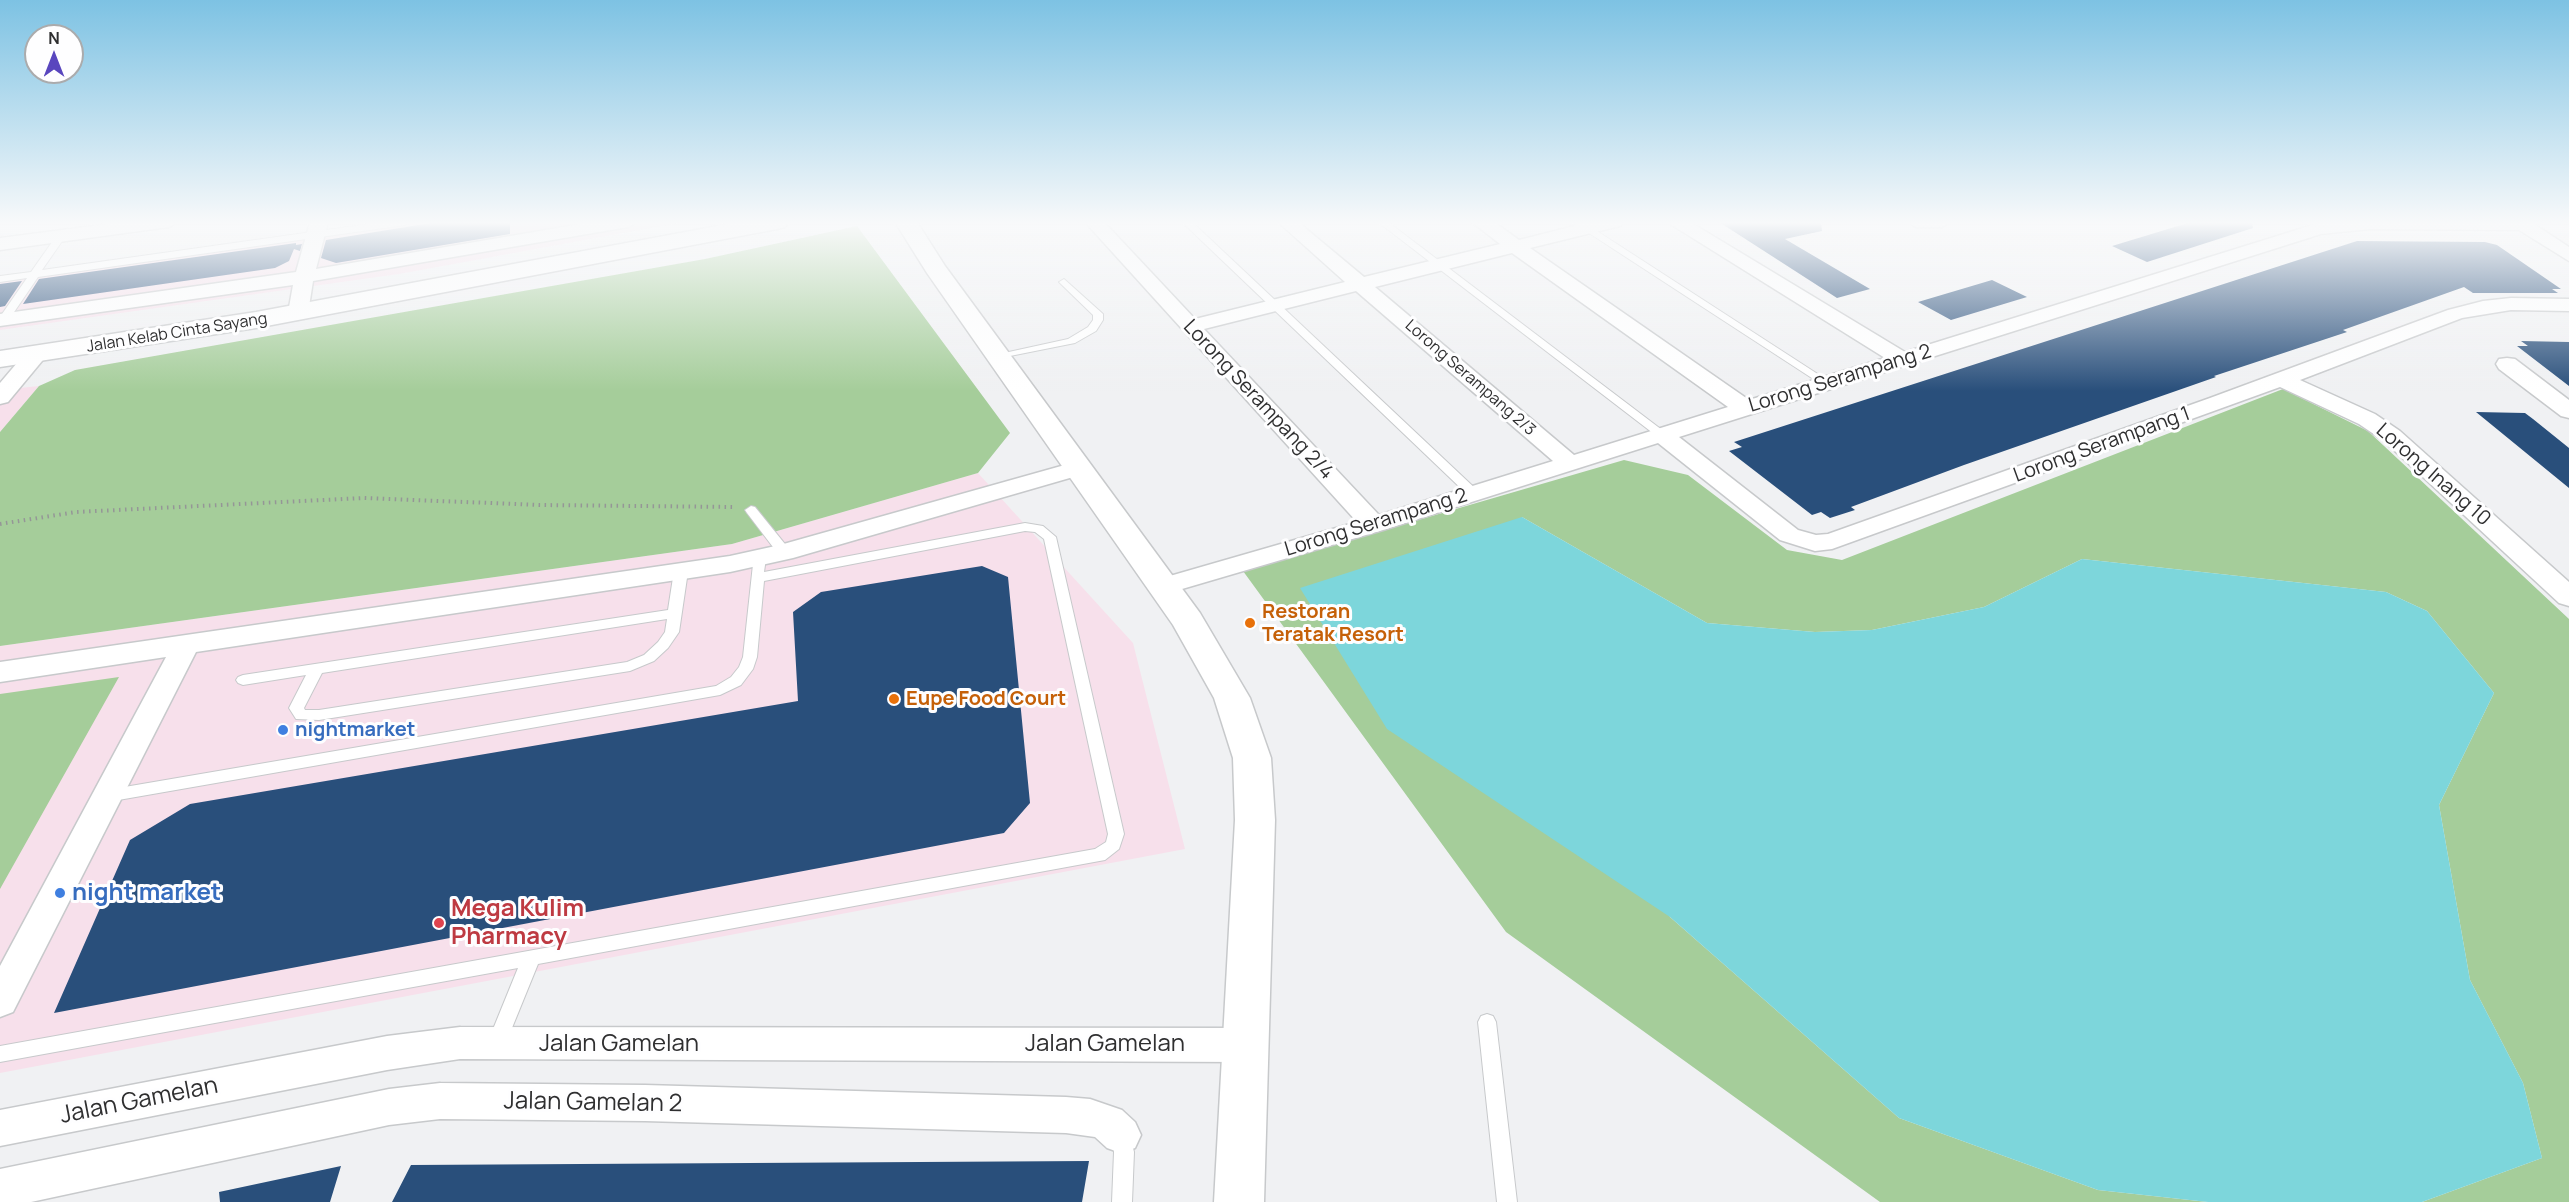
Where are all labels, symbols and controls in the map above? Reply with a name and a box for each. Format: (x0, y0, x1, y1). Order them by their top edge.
north arrow (24, 24, 84, 84)
text: N (48, 27, 60, 49)
street label: Jalan Kelab Cinta Sayang (85, 309, 269, 357)
street label: Lorong Serampang 2/4 (1178, 315, 1338, 485)
street label: Lorong Serampang 2/3 (1401, 316, 1539, 440)
street label: Lorong Serampang 2 (1746, 340, 1934, 418)
street label: Lorong Serampang 1 (2011, 402, 2193, 488)
street label: Lorong Inang 10 (2371, 419, 2495, 531)
street label: Lorong Serampang 2 (1282, 484, 1470, 562)
place label: Restoran Teratak Resort (1262, 600, 1404, 647)
marker: Restoran Teratak Resort (1243, 616, 1257, 630)
place label: Eupe Food Court (906, 687, 1066, 711)
marker: Eupe Food Court (887, 692, 901, 706)
place label: nightmarket (295, 718, 415, 742)
marker: nightmarket (276, 723, 290, 737)
place label: night market (72, 879, 221, 907)
marker: night market (53, 886, 67, 900)
place label: Mega Kulim Pharmacy (451, 895, 584, 951)
marker: Mega Kulim Pharmacy (432, 916, 446, 930)
street label: Jalan Gamelan (539, 1030, 699, 1058)
street label: Jalan Gamelan (1025, 1030, 1185, 1058)
street label: Jalan Gamelan (58, 1072, 220, 1130)
street label: Jalan Gamelan 2 (503, 1087, 683, 1119)

